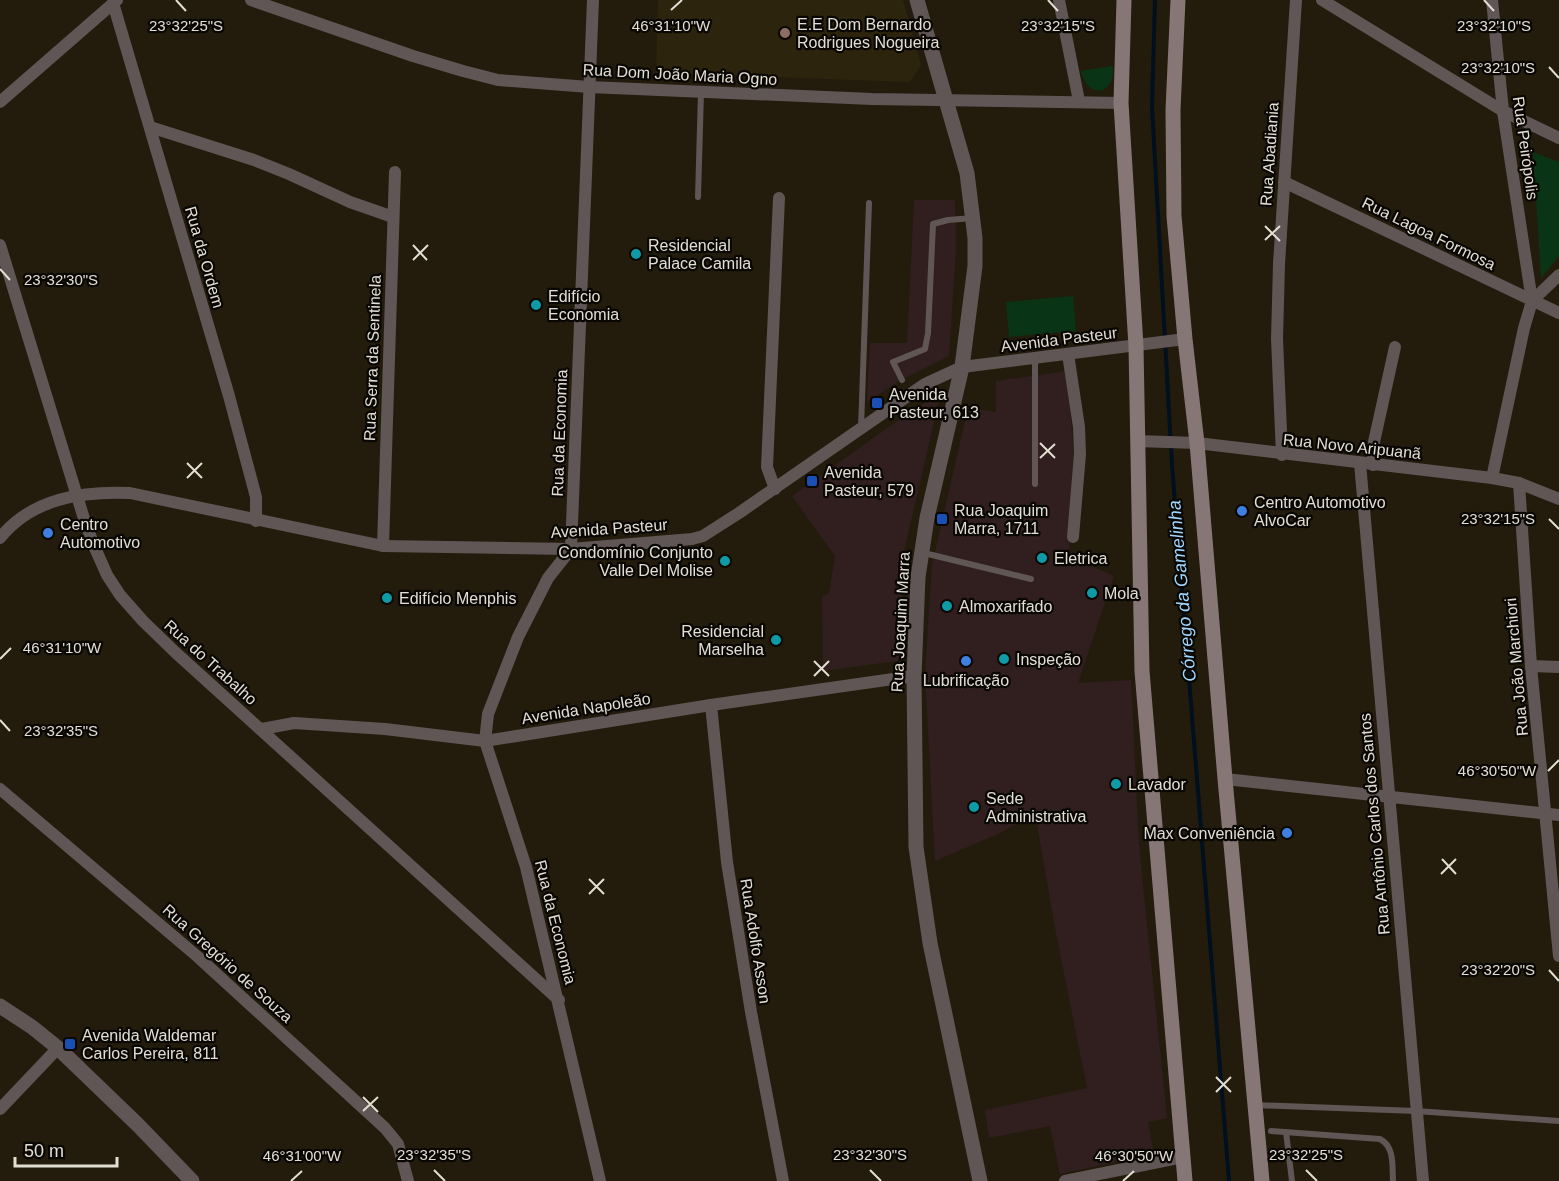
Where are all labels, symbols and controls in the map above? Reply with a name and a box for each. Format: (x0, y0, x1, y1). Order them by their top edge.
place label: E.E Dom Bernardo Rodrigues Nogueira (797, 16, 939, 51)
text: 23°32'25"S (149, 17, 223, 34)
text: 46°31'10"W (632, 17, 711, 34)
text: 23°32'15"S (1021, 17, 1095, 34)
text: 23°32'10"S (1457, 17, 1531, 34)
marker: E.E Dom Bernardo Rodrigues Nogueira (778, 26, 792, 40)
text: 23°32'10"S (1461, 59, 1535, 76)
street label: Rua Dom João Maria Ogno (582, 61, 778, 88)
street label: Rua Peirópolis (1510, 95, 1541, 201)
street label: Rua Abadiania (1257, 101, 1282, 207)
street label: Rua Lagoa Formosa (1360, 194, 1498, 273)
street label: Rua da Ordem (182, 204, 227, 310)
place label: Residencial Palace Camila (648, 237, 751, 272)
marker: Residencial Palace Camila (629, 247, 643, 261)
text: 23°32'30"S (24, 271, 98, 288)
street label: Rua Serra da Sentinela (361, 275, 384, 441)
place label: Edifício Economia (548, 288, 619, 323)
marker: Edifício Economia (529, 298, 543, 312)
street label: Avenida Pasteur (1000, 324, 1119, 355)
street label: Rua da Economia (549, 369, 570, 497)
place label: Avenida Pasteur, 613 (889, 386, 979, 421)
marker: Avenida Pasteur, 613 (870, 396, 884, 410)
street label: Rua Novo Aripuanã (1282, 431, 1422, 462)
place label: Avenida Pasteur, 579 (824, 464, 914, 499)
marker: Avenida Pasteur, 579 (805, 474, 819, 488)
place label: Centro Automotivo AlvoCar (1254, 494, 1386, 529)
water label: Córrego da Gamelinha (1164, 499, 1200, 683)
place label: Rua Joaquim Marra, 1711 (954, 502, 1048, 537)
marker: Centro Automotivo AlvoCar (1235, 504, 1249, 518)
text: 23°32'15"S (1461, 510, 1535, 527)
marker: Rua Joaquim Marra, 1711 (935, 512, 949, 526)
place label: Centro Automotivo (60, 516, 140, 551)
street label: Avenida Pasteur (550, 516, 669, 541)
marker: Centro Automotivo (41, 526, 55, 540)
place label: Condomínio Conjunto Valle Del Molise (558, 544, 713, 579)
place label: Eletrica (1054, 550, 1107, 567)
street label: Rua Joaquim Marra (888, 551, 913, 693)
marker: Eletrica (1035, 551, 1049, 565)
marker: Condomínio Conjunto Valle Del Molise (718, 554, 732, 568)
place label: Mola (1104, 585, 1139, 602)
marker: Mola (1085, 586, 1099, 600)
place label: Edifício Menphis (399, 590, 516, 607)
marker: Edifício Menphis (380, 591, 394, 605)
street label: Rua João Marchiori (1502, 597, 1531, 737)
place label: Almoxarifado (959, 598, 1052, 615)
marker: Almoxarifado (940, 599, 954, 613)
street label: Rua do Trabalho (161, 616, 260, 708)
place label: Residencial Marselha (681, 623, 764, 658)
marker: Residencial Marselha (769, 633, 783, 647)
text: 46°31'10"W (23, 639, 102, 656)
place label: Inspeção (1016, 651, 1081, 668)
marker: Inspeção (997, 652, 1011, 666)
marker: Lubrificação (959, 654, 973, 668)
place label: Lubrificação (923, 672, 1009, 689)
street label: Avenida Napoleão (520, 690, 652, 727)
street label: Rua Antônio Carlos dos Santos (1356, 712, 1393, 935)
text: 23°32'35"S (24, 722, 98, 739)
text: 46°30'50"W (1458, 762, 1537, 779)
place label: Lavador (1128, 776, 1186, 793)
marker: Lavador (1109, 777, 1123, 791)
place label: Sede Administrativa (986, 790, 1087, 825)
marker: Sede Administrativa (967, 800, 981, 814)
place label: Max Conveniência (1143, 825, 1275, 842)
marker: Max Conveniência (1280, 826, 1294, 840)
street label: Rua da Economia (532, 858, 579, 986)
street label: Rua Adolfo Asson (737, 877, 774, 1005)
street label: Rua Gregório de Souza (160, 901, 296, 1026)
text: 23°32'20"S (1461, 961, 1535, 978)
place label: Avenida Waldemar Carlos Pereira, 811 (82, 1027, 219, 1062)
marker: Avenida Waldemar Carlos Pereira, 811 (63, 1037, 77, 1051)
scale bar (15, 1130, 117, 1168)
text: 50 m (24, 1141, 64, 1161)
text: 23°32'35"S (397, 1146, 471, 1163)
text: 23°32'30"S (833, 1146, 907, 1163)
text: 23°32'25"S (1269, 1146, 1343, 1163)
text: 46°31'00"W (263, 1147, 342, 1164)
text: 46°30'50"W (1095, 1147, 1174, 1164)

